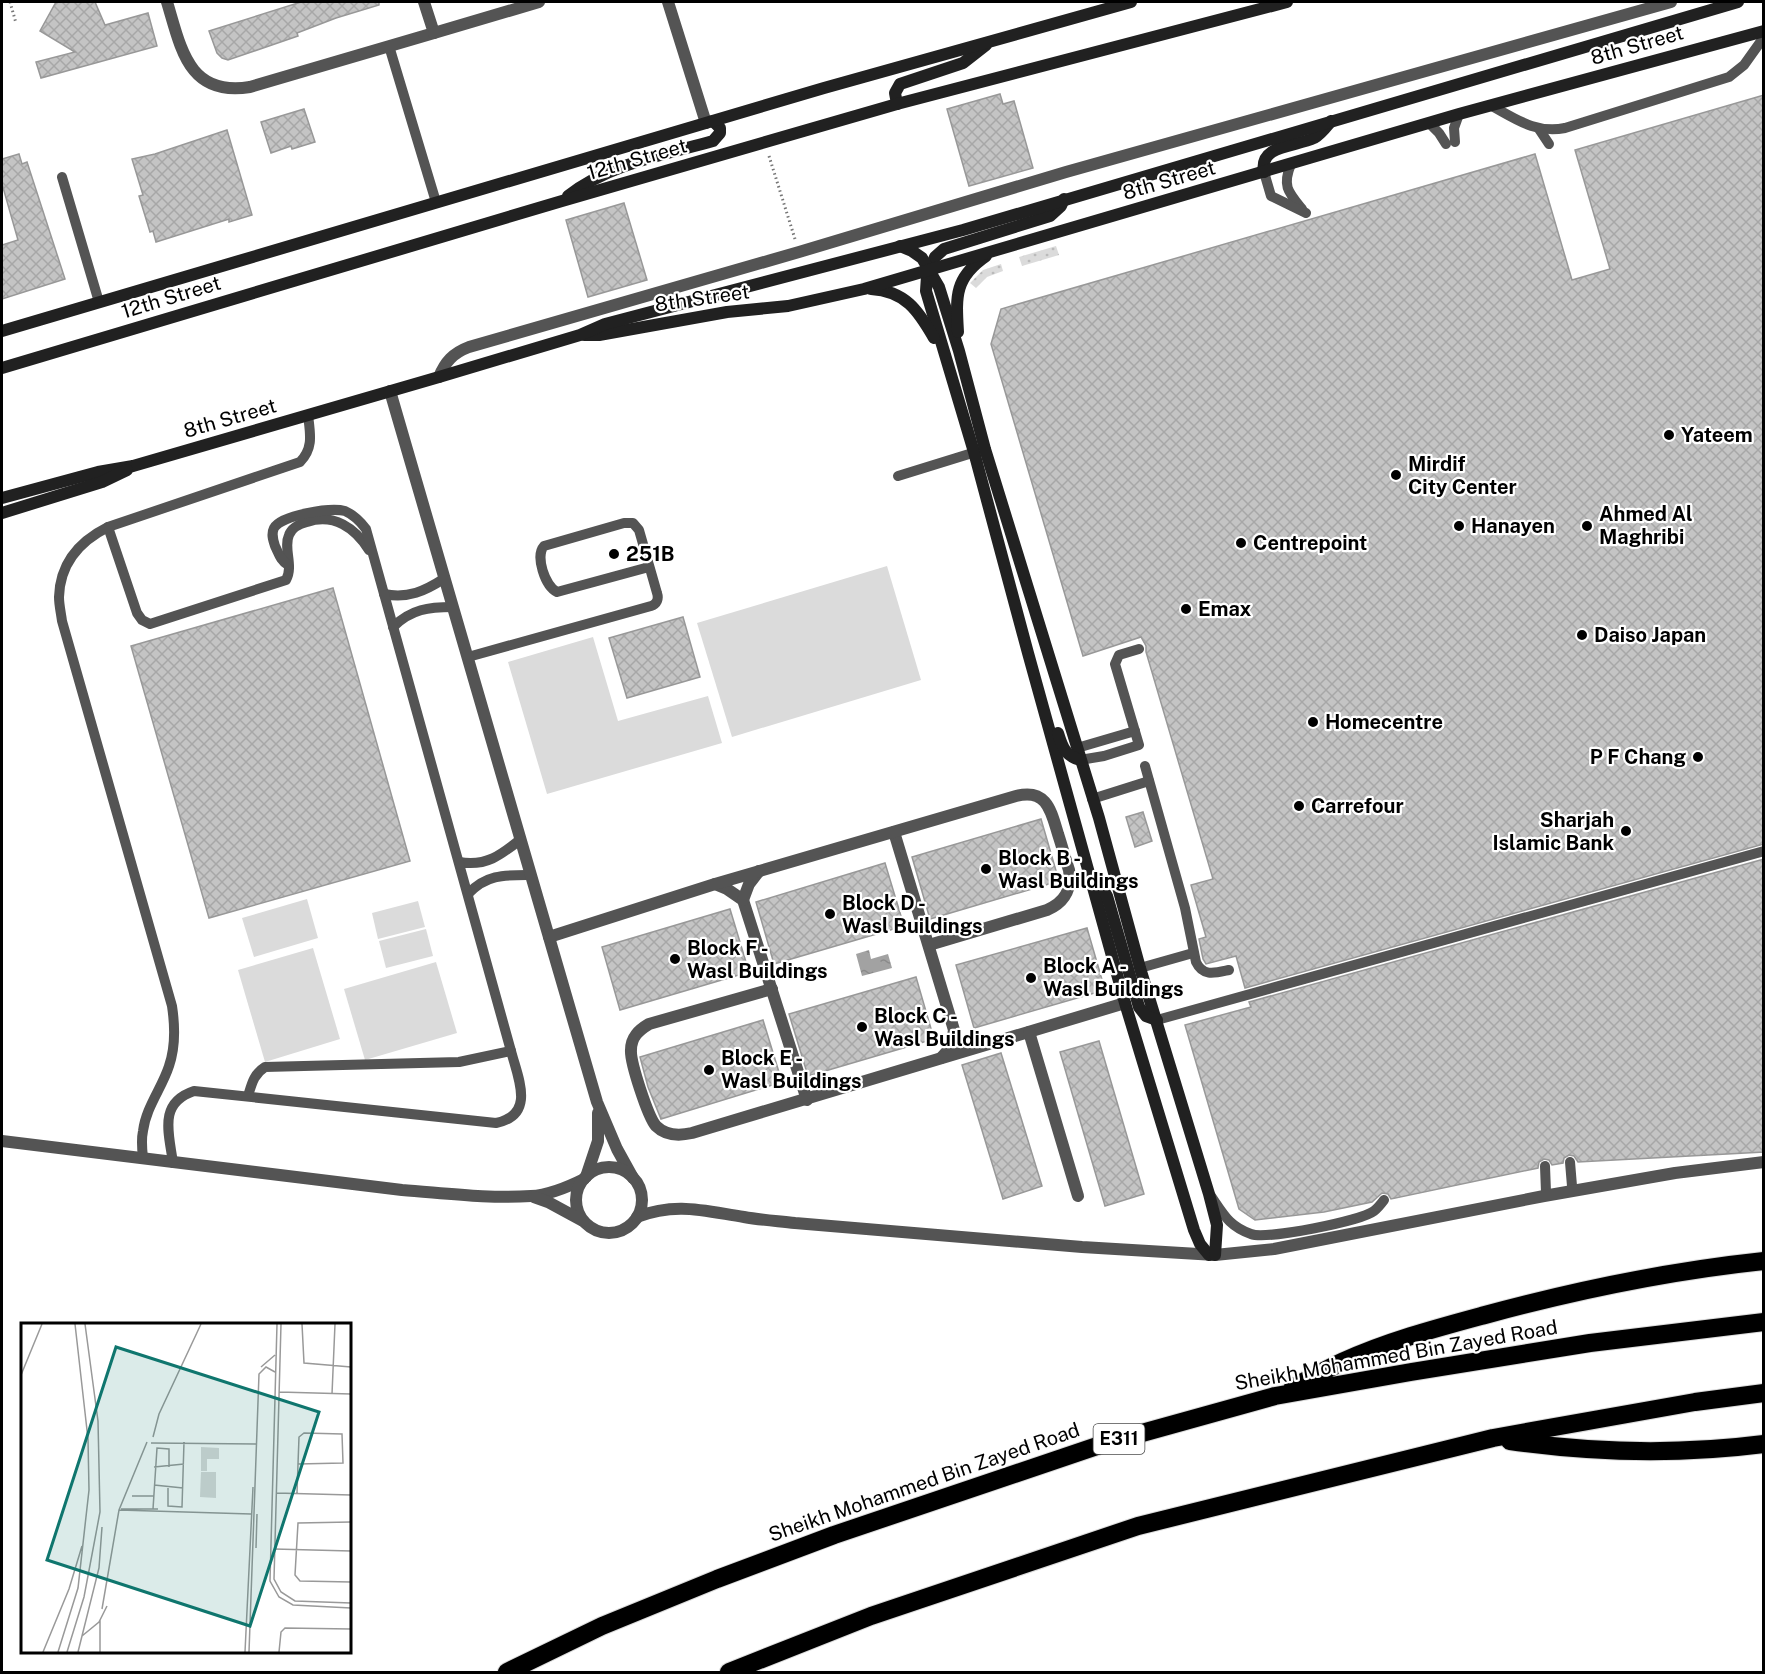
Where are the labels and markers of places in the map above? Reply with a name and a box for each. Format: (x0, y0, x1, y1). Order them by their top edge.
place label: Yateem (1681, 423, 1753, 447)
marker: Yateem (1662, 428, 1676, 442)
place label: Mirdif City Center (1408, 452, 1517, 499)
marker: Mirdif City Center (1389, 468, 1403, 482)
place label: Ahmed Al Maghribi (1599, 502, 1693, 549)
place label: Hanayen (1471, 514, 1555, 538)
marker: Hanayen (1452, 519, 1466, 533)
marker: Ahmed Al Maghribi (1580, 519, 1594, 533)
place label: Centrepoint (1253, 531, 1367, 555)
marker: Centrepoint (1234, 536, 1248, 550)
place label: 251B (626, 542, 674, 566)
marker: 251B (607, 547, 621, 561)
place label: Emax (1198, 597, 1252, 621)
marker: Emax (1179, 602, 1193, 616)
place label: Daiso Japan (1594, 623, 1706, 647)
marker: Daiso Japan (1575, 628, 1589, 642)
place label: Homecentre (1325, 710, 1443, 734)
marker: Homecentre (1306, 715, 1320, 729)
place label: P F Chang (1590, 745, 1686, 769)
marker: P F Chang (1691, 750, 1705, 764)
place label: Carrefour (1311, 794, 1404, 818)
marker: Carrefour (1292, 799, 1306, 813)
place label: Sharjah Islamic Bank (1492, 808, 1614, 855)
marker: Sharjah Islamic Bank (1619, 824, 1633, 838)
place label: Block B - Wasl Buildings (998, 846, 1139, 893)
marker: Block B - Wasl Buildings (979, 862, 993, 876)
place label: Block D - Wasl Buildings (842, 891, 983, 938)
marker: Block D - Wasl Buildings (823, 907, 837, 921)
place label: Block F - Wasl Buildings (687, 936, 828, 983)
marker: Block F - Wasl Buildings (668, 952, 682, 966)
place label: Block A - Wasl Buildings (1043, 954, 1184, 1001)
marker: Block A - Wasl Buildings (1024, 971, 1038, 985)
place label: Block C - Wasl Buildings (874, 1004, 1015, 1051)
marker: Block C - Wasl Buildings (855, 1020, 869, 1034)
place label: Block E - Wasl Buildings (721, 1046, 862, 1093)
marker: Block E - Wasl Buildings (702, 1063, 716, 1077)

